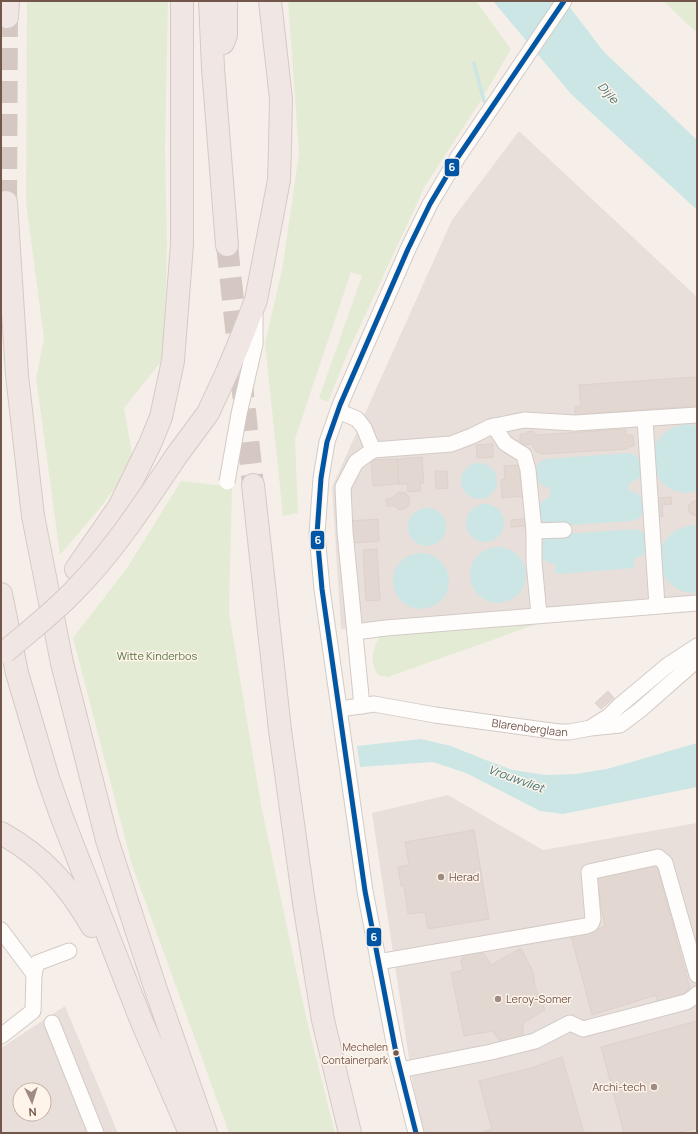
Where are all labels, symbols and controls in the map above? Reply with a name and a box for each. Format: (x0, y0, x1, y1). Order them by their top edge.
water label: Dijle (594, 78, 623, 108)
line badge: 6 (444, 158, 460, 177)
text: 6 (449, 159, 456, 174)
line badge: 6 (310, 530, 325, 550)
text: 6 (315, 532, 322, 547)
park label: Witte Kinderbos (117, 648, 198, 663)
street label: Blarenberglaan (491, 715, 568, 739)
water label: Vrouwvliet (486, 761, 548, 797)
place label: Herad (449, 869, 479, 884)
marker: Herad (436, 872, 446, 882)
line badge: 6 (366, 927, 382, 947)
text: 6 (371, 929, 378, 944)
place label: Leroy-Somer (506, 991, 572, 1006)
marker: Leroy-Somer (493, 994, 503, 1004)
place label: Mechelen Containerpark (322, 1040, 389, 1067)
marker: Mechelen Containerpark (391, 1048, 401, 1058)
place label: Archi-tech (592, 1079, 646, 1094)
north arrow (12, 1082, 52, 1122)
marker: Archi-tech (649, 1082, 659, 1092)
text: N (28, 1105, 37, 1120)

